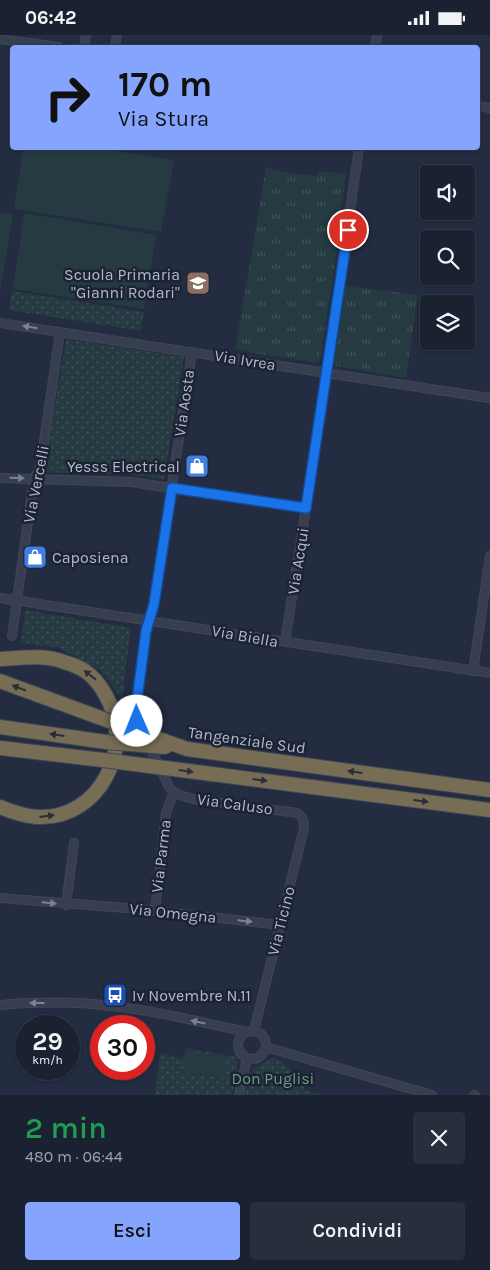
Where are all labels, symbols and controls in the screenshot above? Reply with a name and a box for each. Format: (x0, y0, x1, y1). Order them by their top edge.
text: 06:42 (25, 7, 76, 29)
text: 170 m (118, 64, 212, 105)
icon: right (35, 65, 100, 130)
text: Via Stura (118, 106, 209, 132)
map controls (420, 165, 475, 350)
button: sound (420, 165, 475, 220)
pin (327, 209, 369, 251)
icon: arrive (334, 216, 362, 244)
button: search (420, 230, 475, 285)
place label: Scuola Primaria "Gianni Rodari" (64, 265, 180, 302)
school or university icon: Scuola Primaria "Gianni Rodari" (185, 270, 211, 296)
button: layers (420, 295, 475, 350)
one-way arrow (22, 323, 38, 331)
street label: Via Ivrea (213, 346, 277, 374)
street label: Via Aosta (170, 368, 198, 438)
street label: Via Vercelli (19, 443, 53, 525)
shop icon: Yesss Electrical (184, 453, 210, 479)
place label: Yesss Electrical (67, 457, 180, 476)
one-way arrow (9, 474, 25, 482)
street label: Via Acqui (283, 526, 313, 596)
shop icon: Caposiena (22, 544, 48, 570)
place label: Caposiena (52, 548, 129, 567)
street label: Via Biella (210, 621, 280, 651)
one-way arrow (83, 670, 96, 681)
one-way arrow (11, 684, 26, 692)
position arrow (110, 694, 162, 746)
street label: Tangenziale Sud (187, 722, 307, 758)
one-way arrow (49, 731, 65, 739)
one-way arrow (178, 767, 194, 775)
one-way arrow (347, 768, 363, 776)
one-way arrow (252, 776, 268, 784)
street label: Via Caluso (196, 789, 274, 819)
one-way arrow (414, 797, 430, 805)
one-way arrow (39, 812, 55, 820)
street label: Via Parma (147, 818, 175, 894)
street label: Via Ticino (263, 884, 299, 958)
one-way arrow (41, 899, 57, 907)
street label: Via Omegna (129, 899, 217, 927)
one-way arrow (237, 917, 253, 925)
bus stop icon: Iv Novembre N.11 (102, 982, 128, 1008)
place label: Iv Novembre N.11 (132, 986, 251, 1005)
one-way arrow (29, 999, 45, 1007)
speed limit sign: 30 (90, 1015, 155, 1080)
one-way arrow (191, 1018, 206, 1026)
text: 29 (32, 1027, 63, 1056)
text: km/h (32, 1053, 63, 1067)
park label: Don Puglisi (232, 1069, 314, 1088)
text: 2 min (25, 1110, 107, 1146)
button: close (413, 1112, 465, 1164)
text: 480 m · 06:44 (25, 1147, 123, 1166)
button: Esci (25, 1202, 240, 1260)
button: Condividi (250, 1202, 465, 1260)

